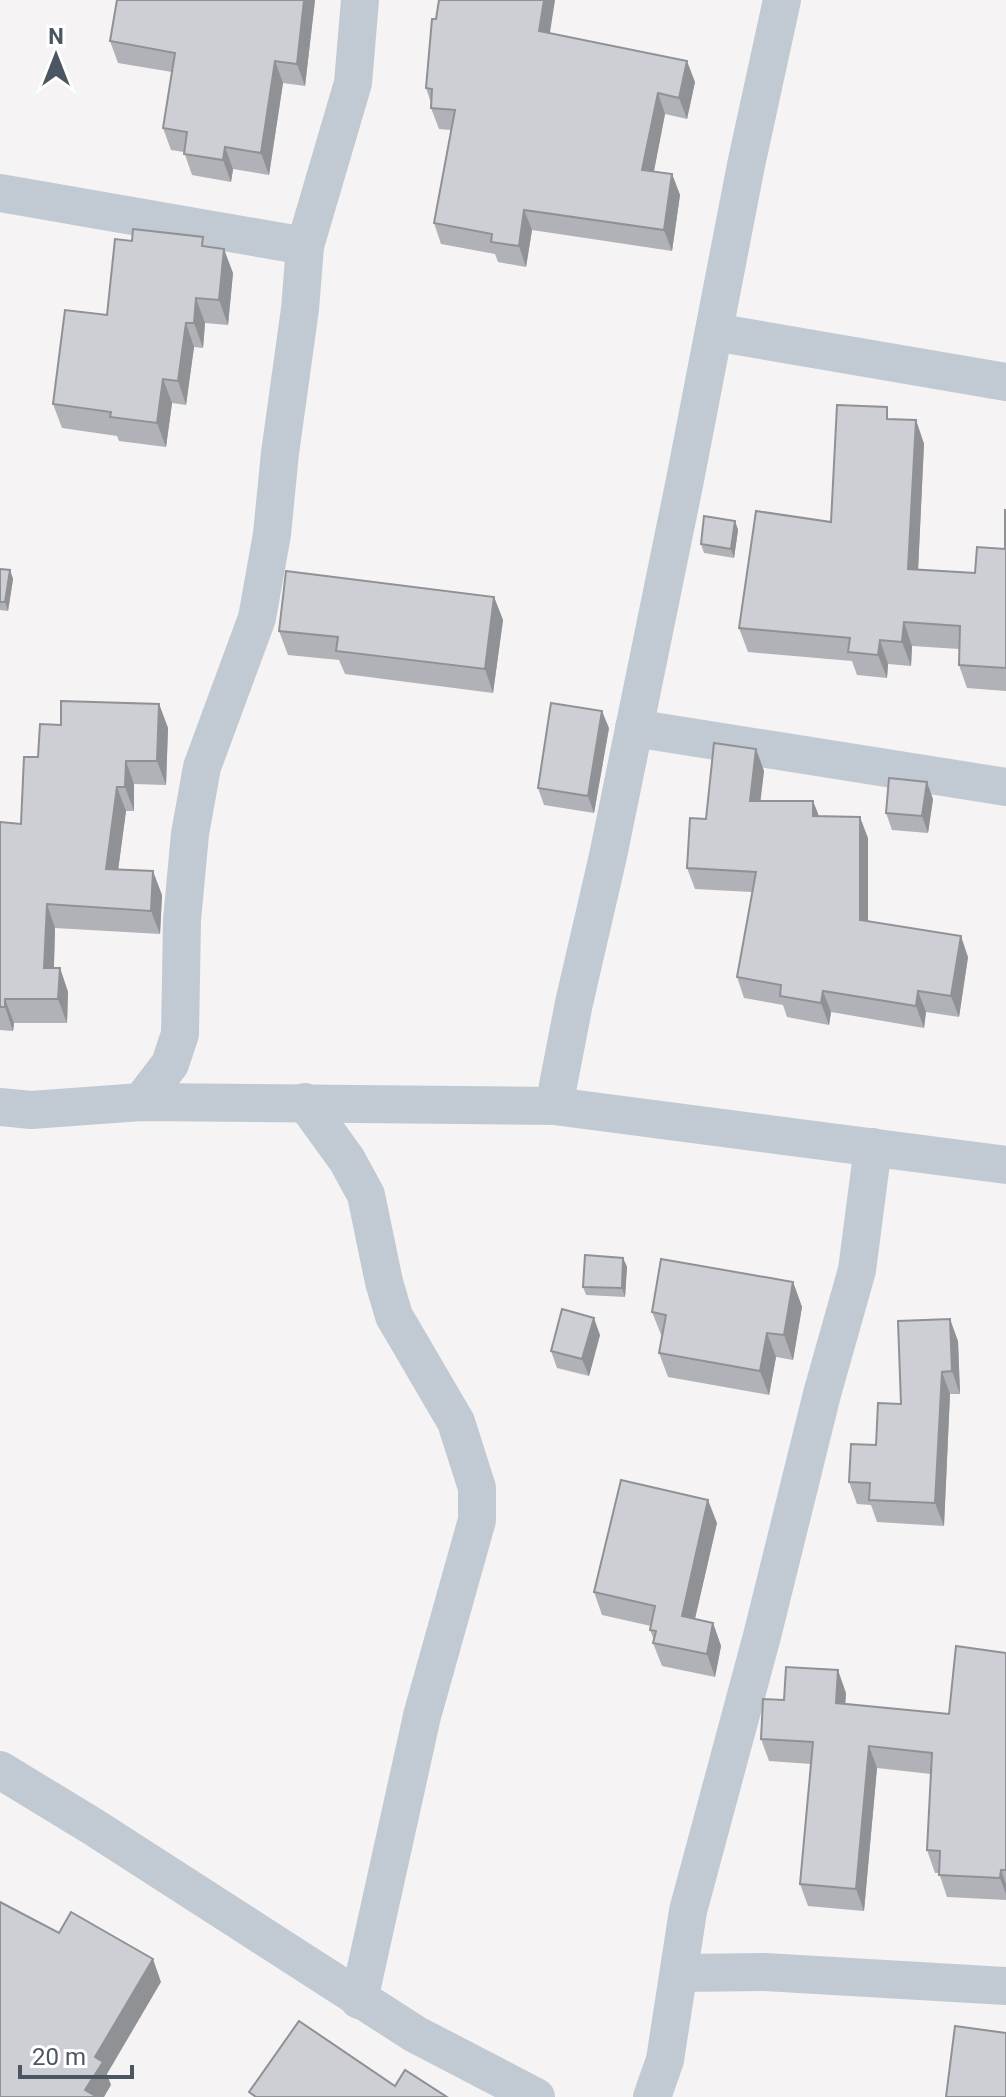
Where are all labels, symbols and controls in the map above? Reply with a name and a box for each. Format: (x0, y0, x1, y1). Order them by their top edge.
north arrow (16, 16, 96, 96)
text: N (48, 24, 64, 49)
scale bar (20, 2029, 132, 2079)
text: 20 m (32, 2043, 86, 2071)

